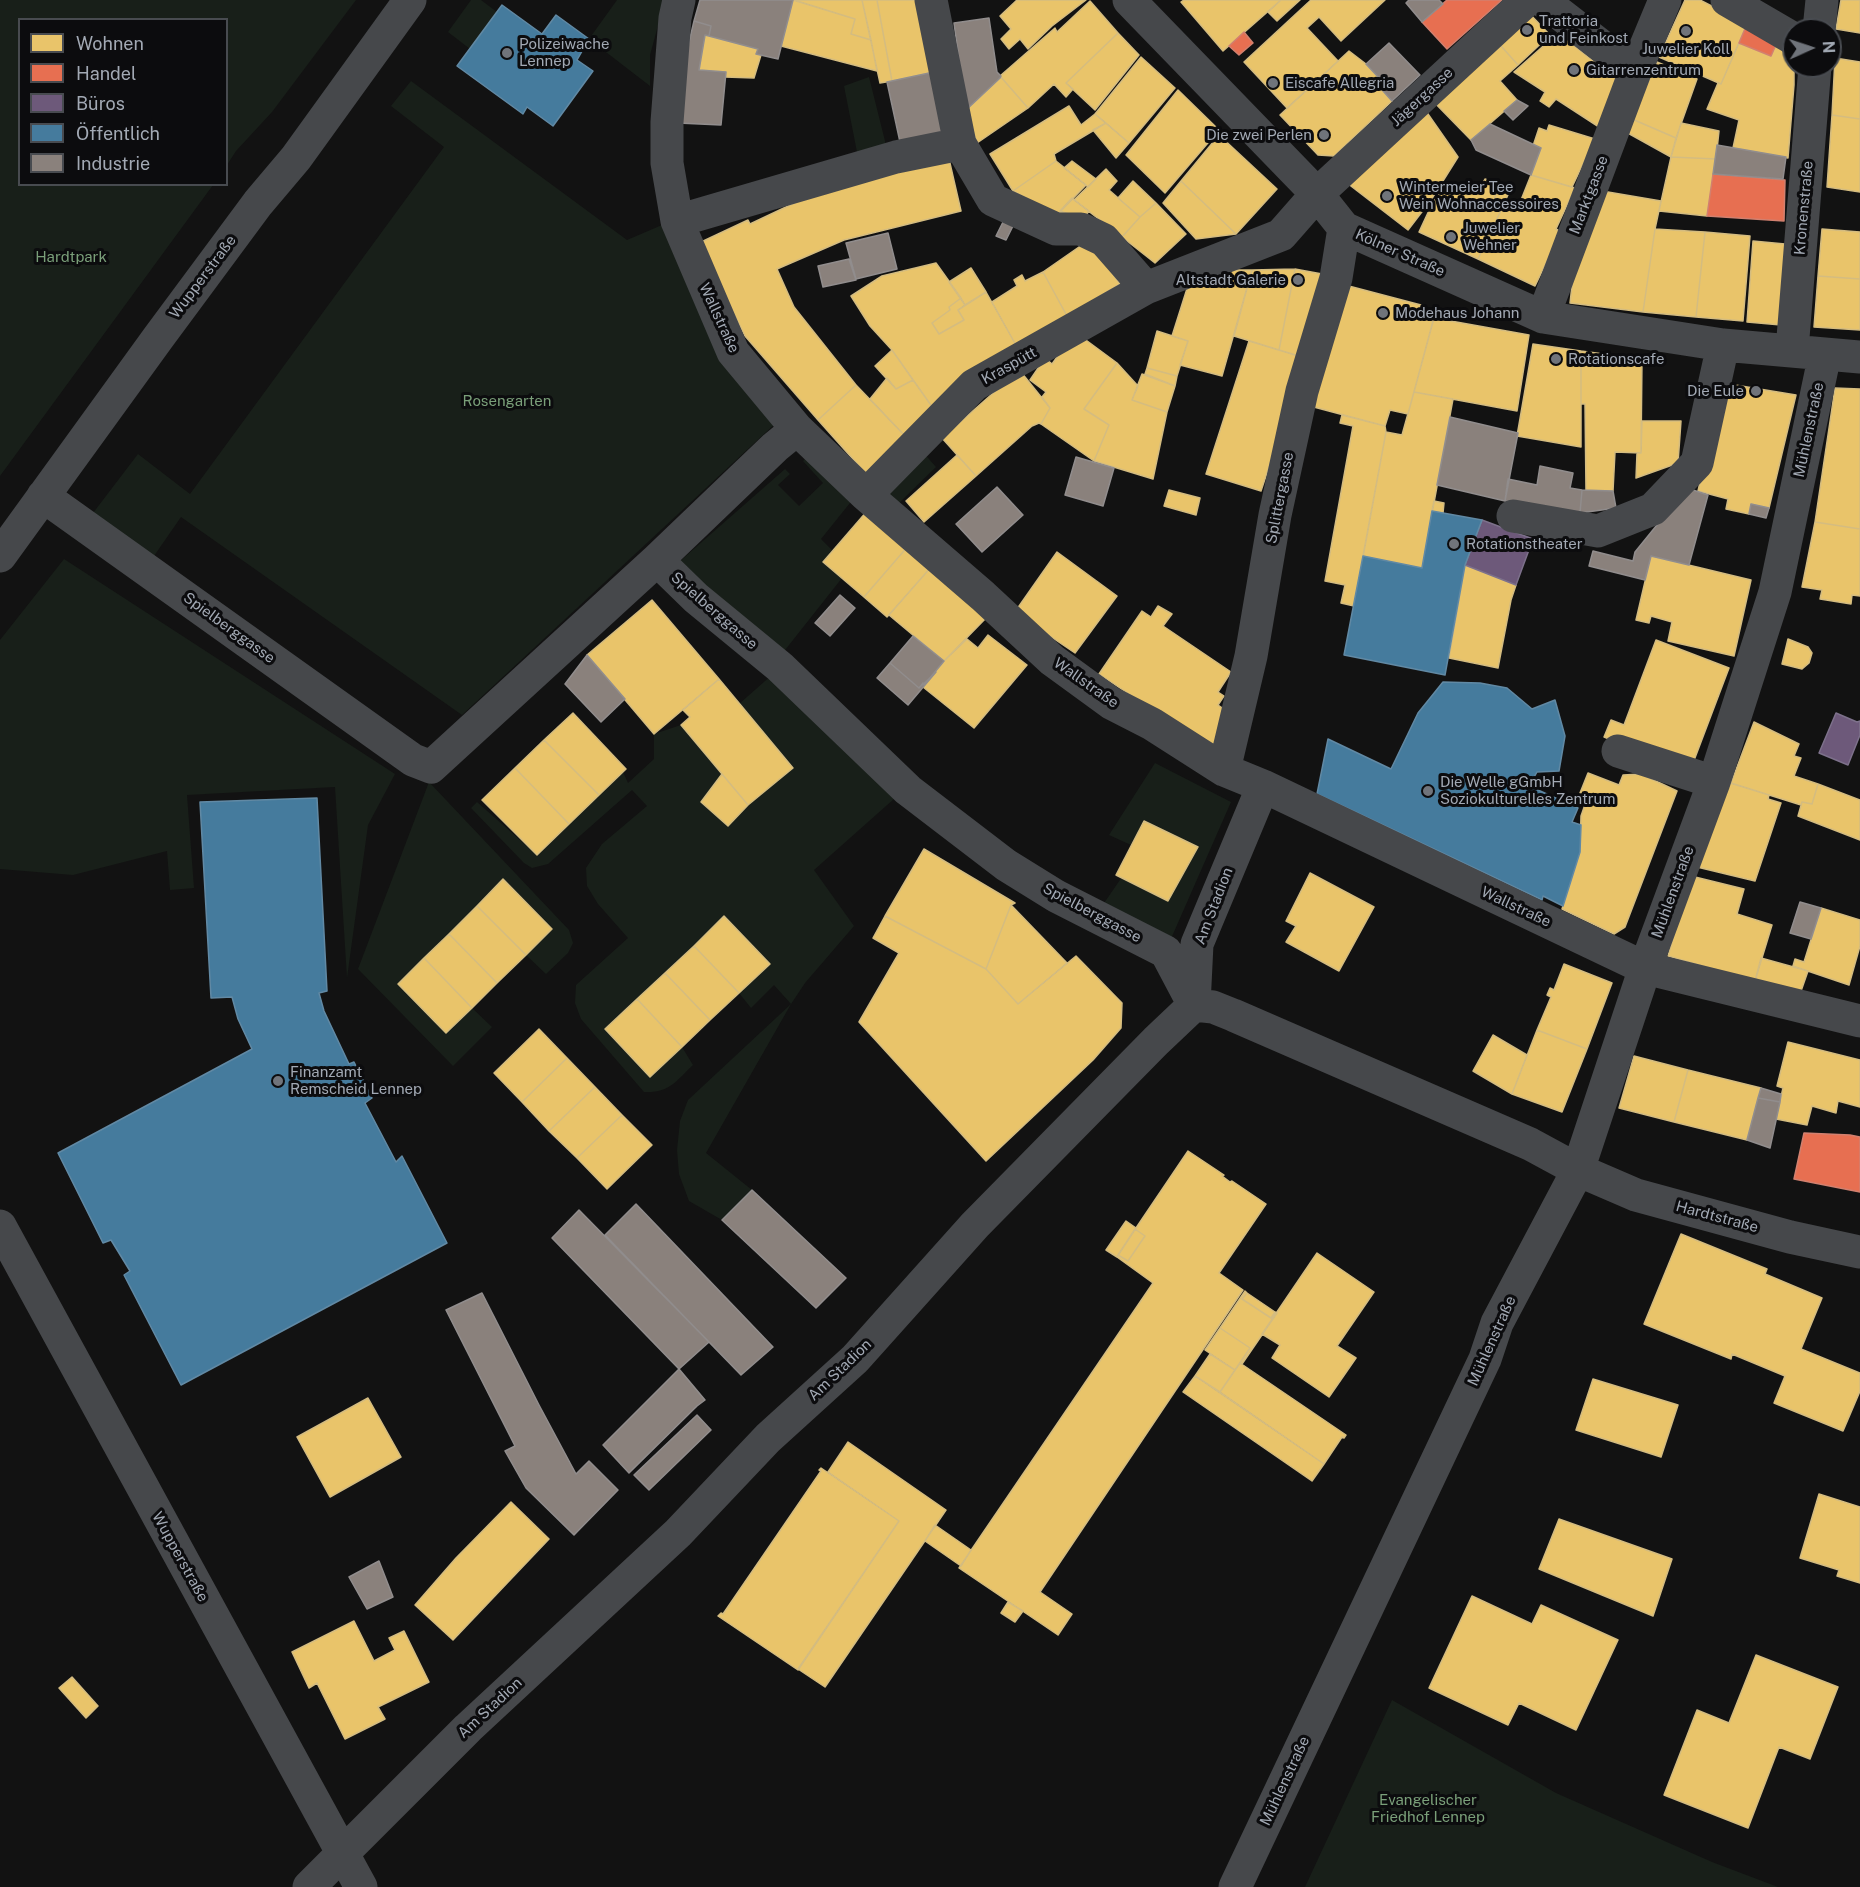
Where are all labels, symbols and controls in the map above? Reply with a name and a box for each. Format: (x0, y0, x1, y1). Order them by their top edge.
place label: Trattoria und Feinkost (1539, 12, 1628, 47)
legend (18, 18, 228, 186)
north arrow (1782, 18, 1842, 78)
marker: Trattoria und Feinkost (1520, 23, 1534, 37)
marker: Juwelier Koll (1679, 24, 1693, 38)
text: Wohnen (76, 33, 144, 54)
place label: Polizeiwache Lennep (519, 35, 609, 70)
place label: Juwelier Koll (1642, 40, 1730, 58)
text: N (1819, 40, 1838, 54)
marker: Polizeiwache Lennep (500, 46, 514, 60)
place label: Gitarrenzentrum (1586, 61, 1701, 79)
text: Handel (76, 63, 136, 84)
marker: Gitarrenzentrum (1567, 63, 1581, 77)
street label: Jägergasse (1387, 64, 1457, 130)
place label: Eiscafe Allegria (1285, 74, 1394, 92)
marker: Eiscafe Allegria (1266, 76, 1280, 90)
text: Büros (76, 93, 125, 114)
text: Öffentlich (76, 123, 160, 144)
place label: Die zwei Perlen (1206, 126, 1312, 144)
marker: Die zwei Perlen (1317, 128, 1331, 142)
text: Industrie (76, 153, 150, 174)
street label: Marktgasse (1566, 153, 1612, 237)
street label: Kronenstraße (1791, 160, 1817, 256)
place label: Wintermeier Tee Wein Wohnaccessoires (1399, 178, 1559, 213)
marker: Wintermeier Tee Wein Wohnaccessoires (1380, 189, 1394, 203)
place label: Juwelier Wehner (1463, 219, 1520, 254)
street label: Kölner Straße (1352, 225, 1448, 281)
marker: Juwelier Wehner (1444, 230, 1458, 244)
street label: Wupperstraße (166, 232, 240, 322)
park label: Hardtpark (35, 248, 107, 266)
place label: Altstadt Galerie (1176, 271, 1286, 289)
marker: Altstadt Galerie (1291, 273, 1305, 287)
street label: Wallstraße (695, 280, 743, 356)
place label: Modehaus Johann (1395, 304, 1520, 322)
marker: Modehaus Johann (1376, 306, 1390, 320)
street label: Kraspütt (978, 344, 1040, 388)
place label: Rotationscafe (1568, 350, 1664, 368)
marker: Rotationscafe (1549, 352, 1563, 366)
street label: Mühlenstraße (1790, 381, 1828, 479)
place label: Die Eule (1687, 382, 1744, 400)
marker: Die Eule (1749, 384, 1763, 398)
park label: Rosengarten (463, 392, 551, 410)
street label: Splittergasse (1262, 451, 1298, 545)
place label: Rotationstheater (1466, 535, 1583, 553)
marker: Rotationstheater (1447, 537, 1461, 551)
street label: Spielberggasse (667, 569, 761, 653)
street label: Spielberggasse (180, 589, 278, 667)
street label: Wallstraße (1050, 654, 1122, 712)
place label: Die Welle gGmbH Soziokulturelles Zentrum (1440, 773, 1615, 808)
marker: Die Welle gGmbH Soziokulturelles Zentrum (1421, 784, 1435, 798)
street label: Mühlenstraße (1648, 844, 1698, 940)
street label: Am Stadion (1191, 865, 1237, 947)
street label: Spielberggasse (1040, 880, 1144, 946)
street label: Wallstraße (1478, 883, 1554, 931)
place label: Finanzamt Remscheid Lennep (290, 1063, 422, 1098)
marker: Finanzamt Remscheid Lennep (271, 1074, 285, 1088)
street label: Hardtstraße (1674, 1197, 1760, 1237)
street label: Mühlenstraße (1464, 1293, 1520, 1389)
street label: Am Stadion (805, 1335, 875, 1405)
street label: Wupperstraße (148, 1509, 212, 1605)
street label: Am Stadion (454, 1674, 526, 1742)
street label: Mühlenstraße (1256, 1733, 1314, 1829)
park label: Evangelischer Friedhof Lennep (1371, 1791, 1485, 1826)

